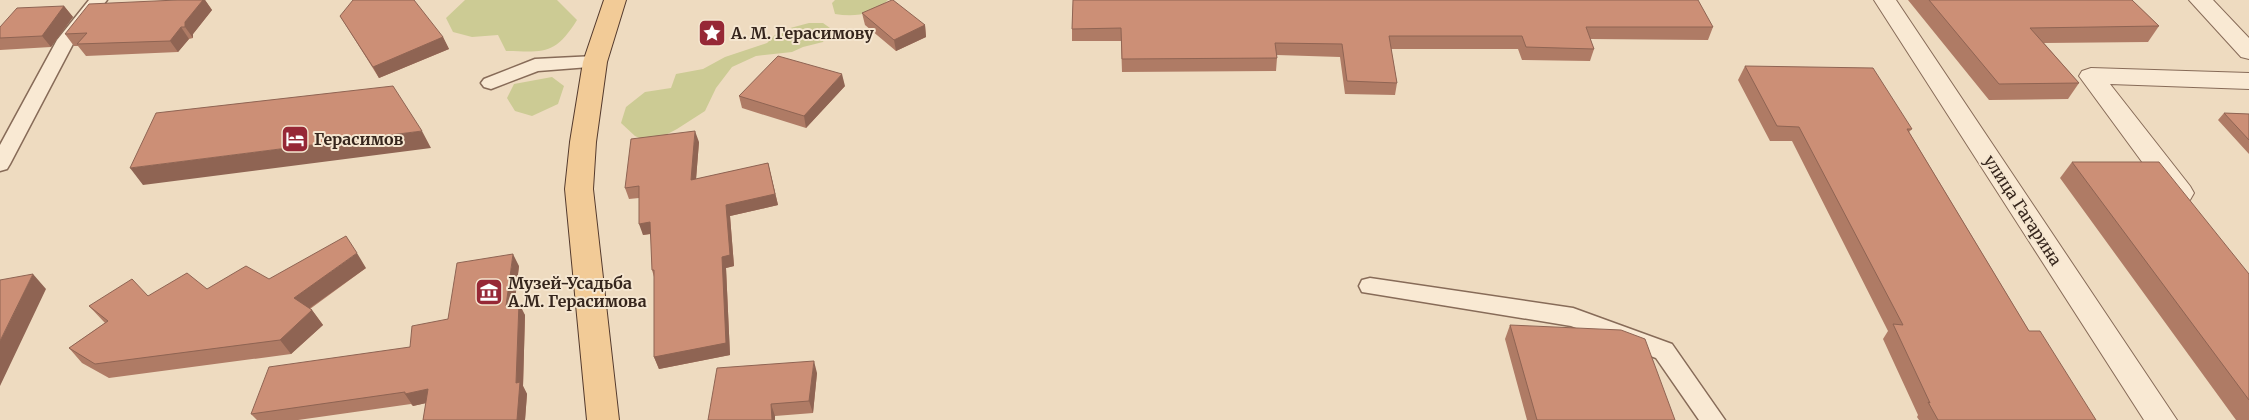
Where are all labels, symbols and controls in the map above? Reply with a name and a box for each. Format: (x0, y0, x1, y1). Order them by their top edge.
place icon: А. М. Герасимову (697, 18, 727, 48)
place label: А. М. Герасимову (730, 23, 874, 43)
hotel icon: Герасимов (280, 124, 310, 154)
place label: Герасимов (314, 129, 403, 149)
street label: улица Гагарина (1980, 151, 2066, 269)
place label: Музей-Усадьба А.М. Герасимова (507, 273, 647, 311)
museum icon: Музей-Усадьба А.М. Герасимова (474, 277, 504, 307)

